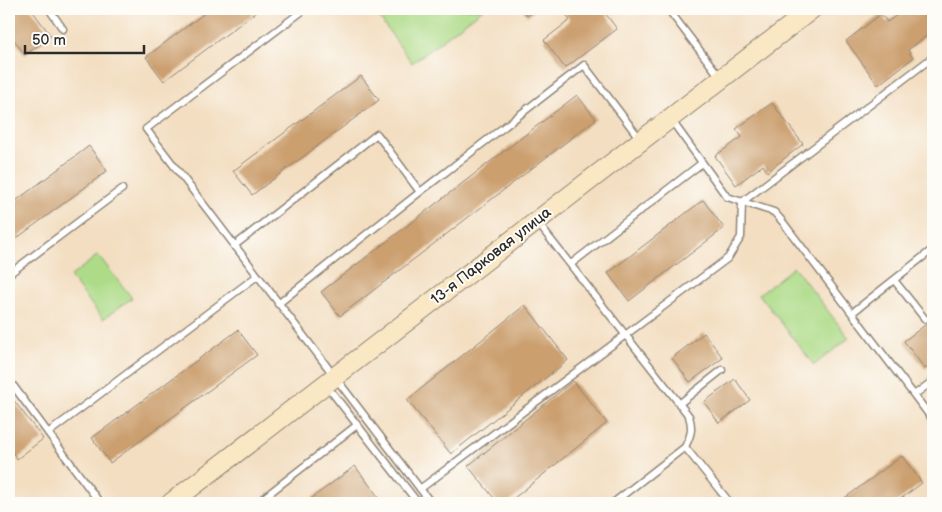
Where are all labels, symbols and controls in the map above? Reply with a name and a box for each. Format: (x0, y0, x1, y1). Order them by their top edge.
scale bar (25, 22, 144, 54)
text: 50 m (32, 31, 66, 50)
street label: 13-я Парковая улица (427, 203, 555, 309)

